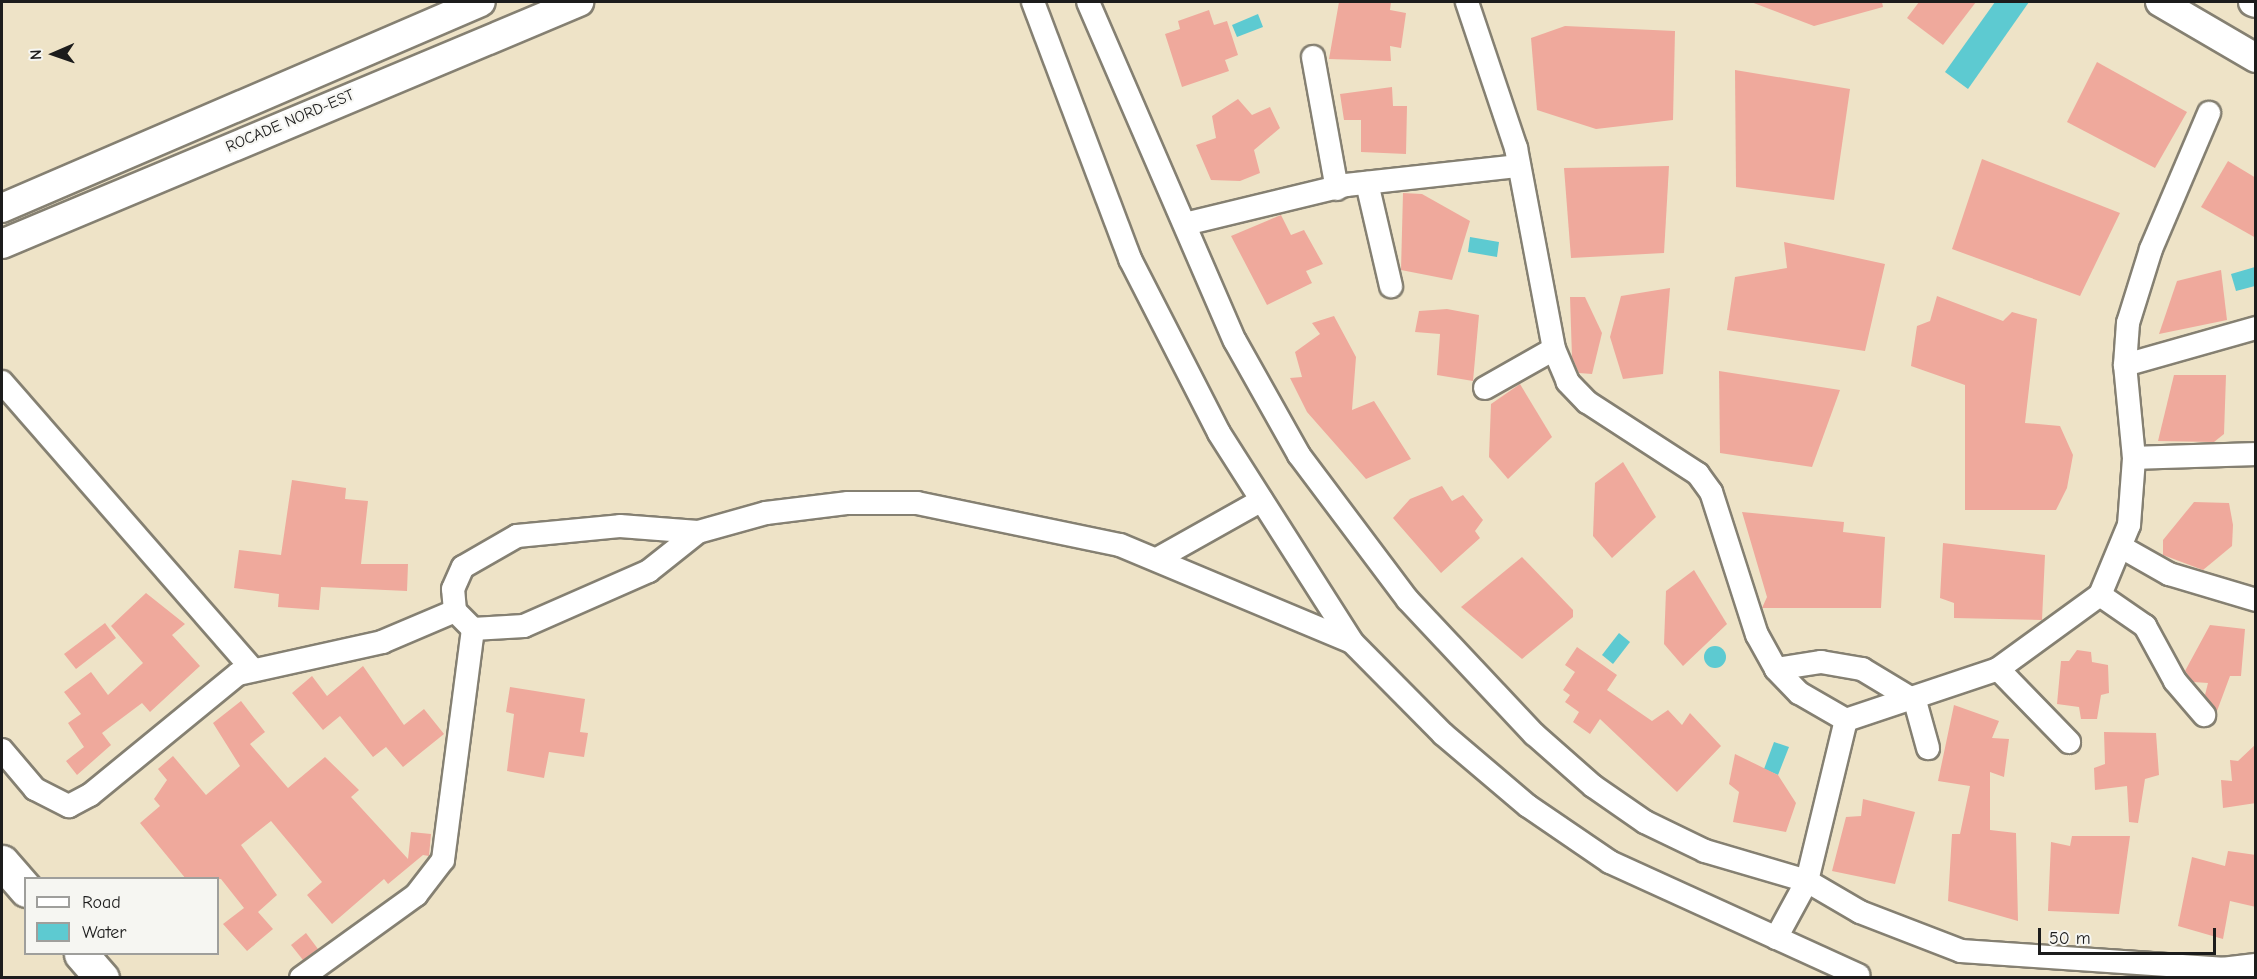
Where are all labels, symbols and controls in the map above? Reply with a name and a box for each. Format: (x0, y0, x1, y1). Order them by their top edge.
north arrow (24, 24, 84, 84)
text: N (27, 49, 45, 60)
street label: ROCADE NORD-EST (223, 85, 357, 157)
legend (24, 877, 219, 955)
text: Road (82, 892, 121, 913)
scale bar (2041, 916, 2220, 954)
text: Water (82, 922, 126, 943)
text: 50 m (2049, 928, 2091, 949)

